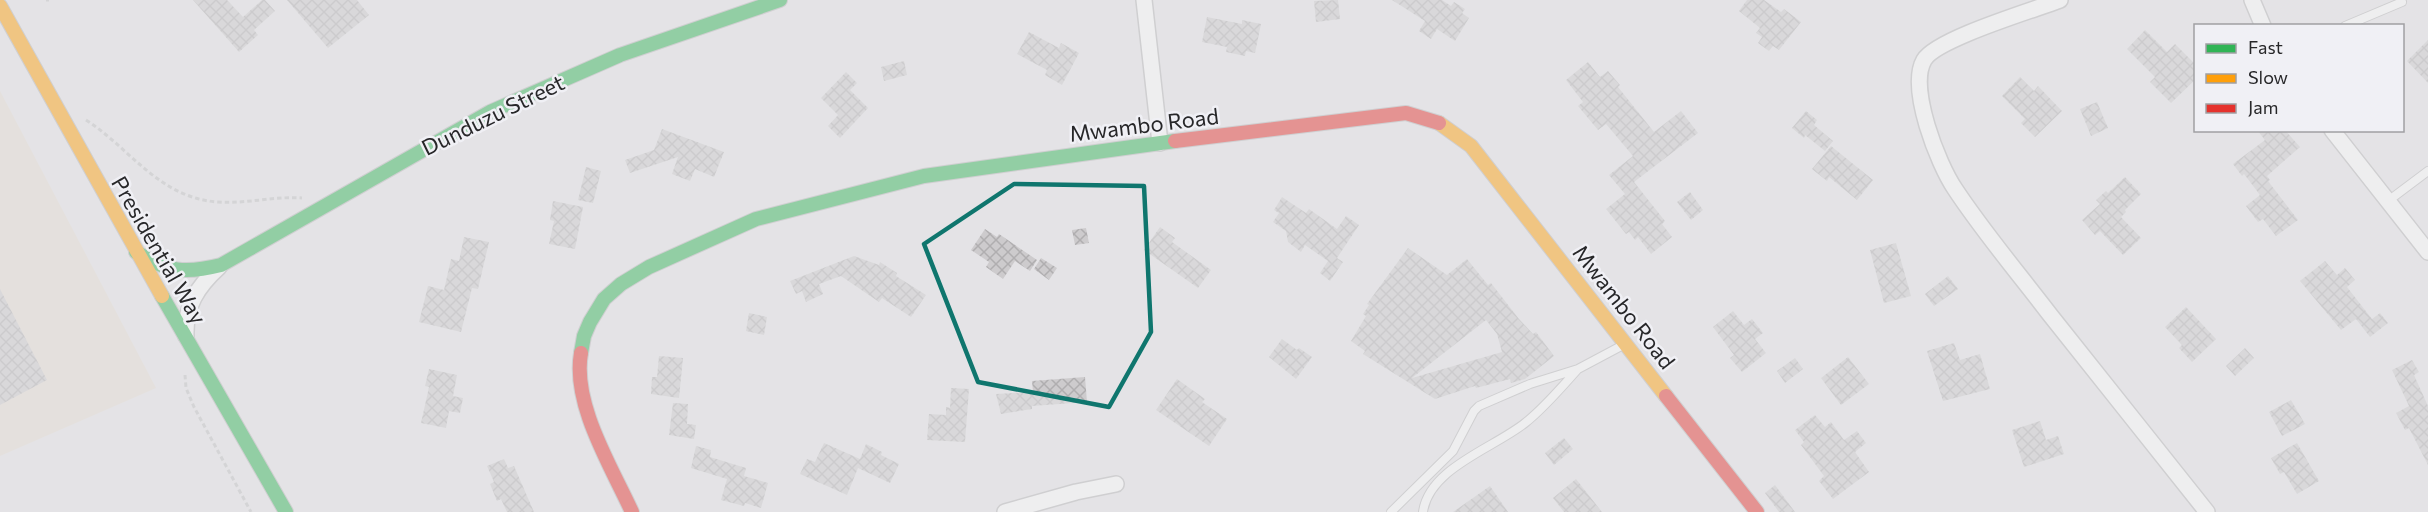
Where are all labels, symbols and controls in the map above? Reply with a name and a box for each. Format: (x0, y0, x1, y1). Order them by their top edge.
legend (2194, 24, 2404, 132)
text: Fast (2248, 36, 2283, 58)
text: Slow (2248, 66, 2288, 88)
street label: Dunduzu Street (417, 68, 569, 161)
text: Jam (2248, 96, 2278, 118)
street label: Mwambo Road (1068, 102, 1220, 147)
street label: Presidential Way (106, 171, 213, 329)
street label: Mwambo Road (1568, 239, 1681, 374)

